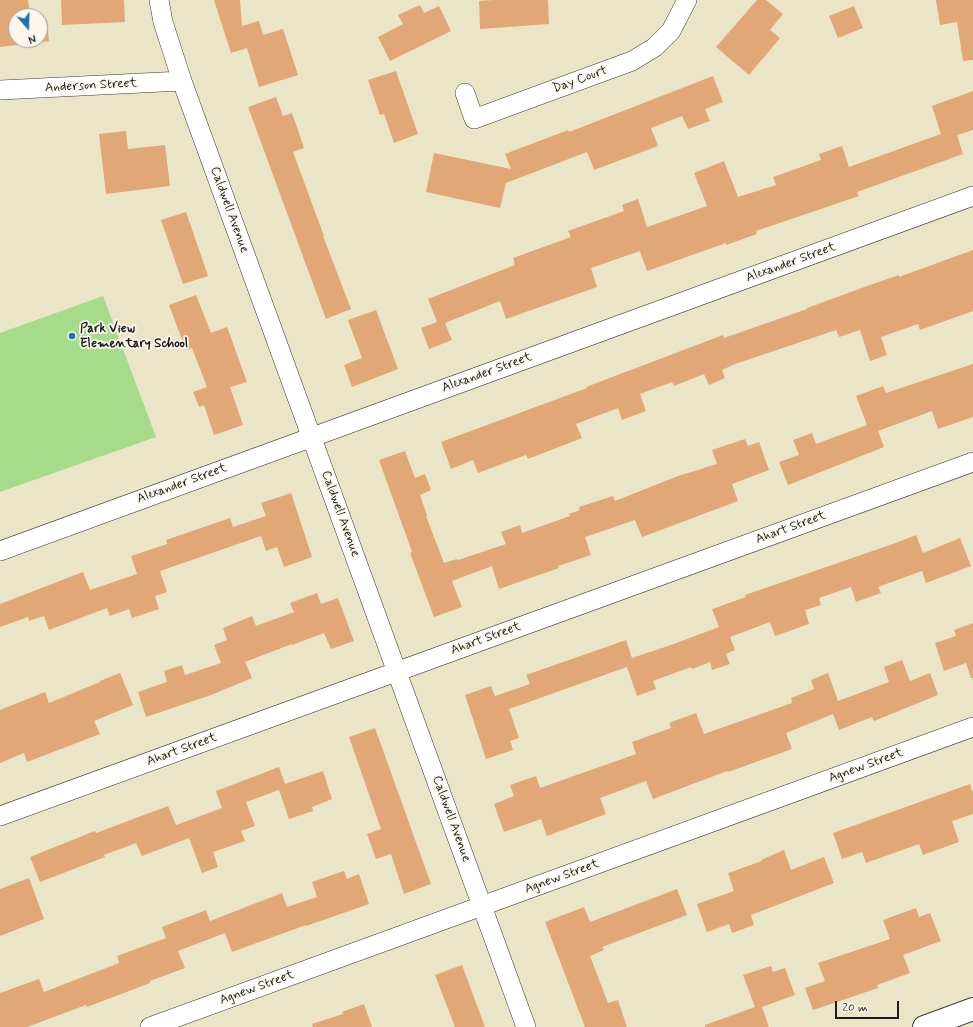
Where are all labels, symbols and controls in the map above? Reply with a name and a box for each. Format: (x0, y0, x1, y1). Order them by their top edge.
north arrow (8, 8, 48, 48)
text: N (26, 31, 38, 46)
street label: Day Court (551, 63, 609, 97)
street label: Anderson Street (44, 76, 138, 96)
street label: Caldwell Avenue (206, 165, 252, 255)
street label: Alexander Street (744, 239, 838, 287)
place label: Park View Elementary School (80, 321, 188, 352)
marker: Park View Elementary School (67, 331, 77, 341)
street label: Alexander Street (440, 349, 534, 397)
street label: Alexander Street (135, 460, 229, 508)
street label: Caldwell Avenue (317, 469, 363, 559)
street label: Ahart Street (754, 508, 828, 548)
street label: Ahart Street (449, 619, 523, 659)
street label: Ahart Street (145, 730, 219, 770)
street label: Agnew Street (827, 745, 905, 787)
street label: Caldwell Avenue (428, 774, 474, 864)
street label: Agnew Street (523, 856, 601, 898)
street label: Agnew Street (218, 967, 296, 1009)
scale bar (837, 993, 901, 1019)
text: 20 m (842, 1000, 868, 1016)

